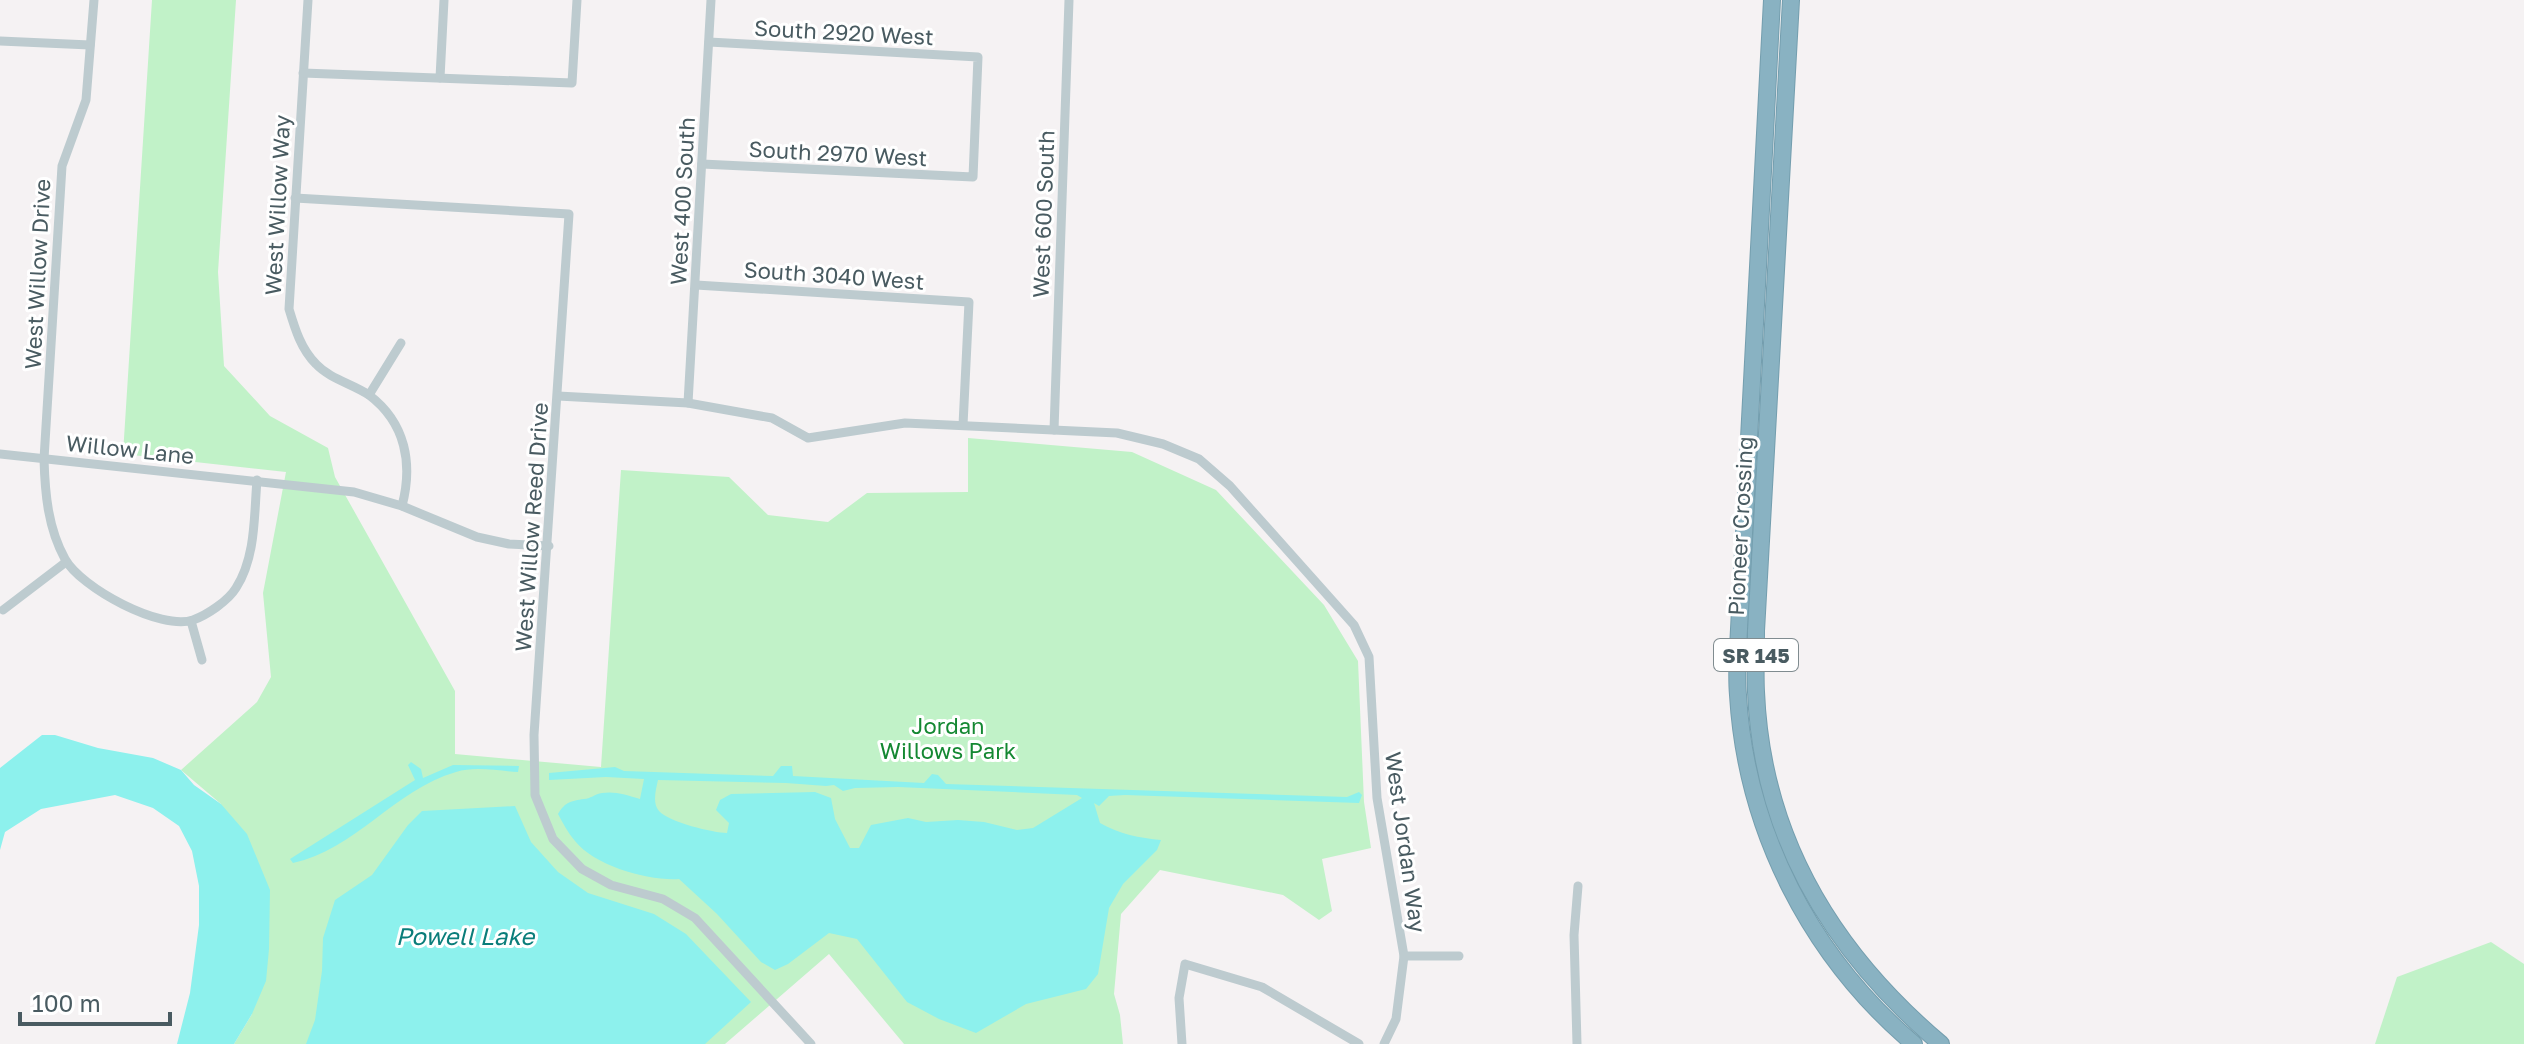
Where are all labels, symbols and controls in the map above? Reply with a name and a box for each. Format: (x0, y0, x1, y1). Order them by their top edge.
street label: South 2920 West (753, 14, 935, 50)
street label: West Willow Way (259, 114, 295, 296)
street label: West 400 South (664, 116, 700, 286)
street label: West 600 South (1027, 130, 1059, 298)
street label: South 2970 West (748, 135, 928, 171)
street label: West Willow Drive (19, 178, 55, 370)
street label: South 3040 West (743, 255, 925, 295)
street label: West Willow Reed Drive (509, 401, 553, 653)
street label: Willow Lane (65, 429, 195, 469)
street label: Pioneer Crossing (1722, 436, 1758, 616)
road number: SR 145 (1714, 639, 1798, 671)
park label: Jordan Willows Park (880, 712, 1016, 764)
street label: West Jordan Way (1380, 750, 1432, 934)
water label: Powell Lake (396, 921, 536, 950)
scale bar (20, 976, 170, 1026)
text: 100 m (32, 988, 101, 1017)

